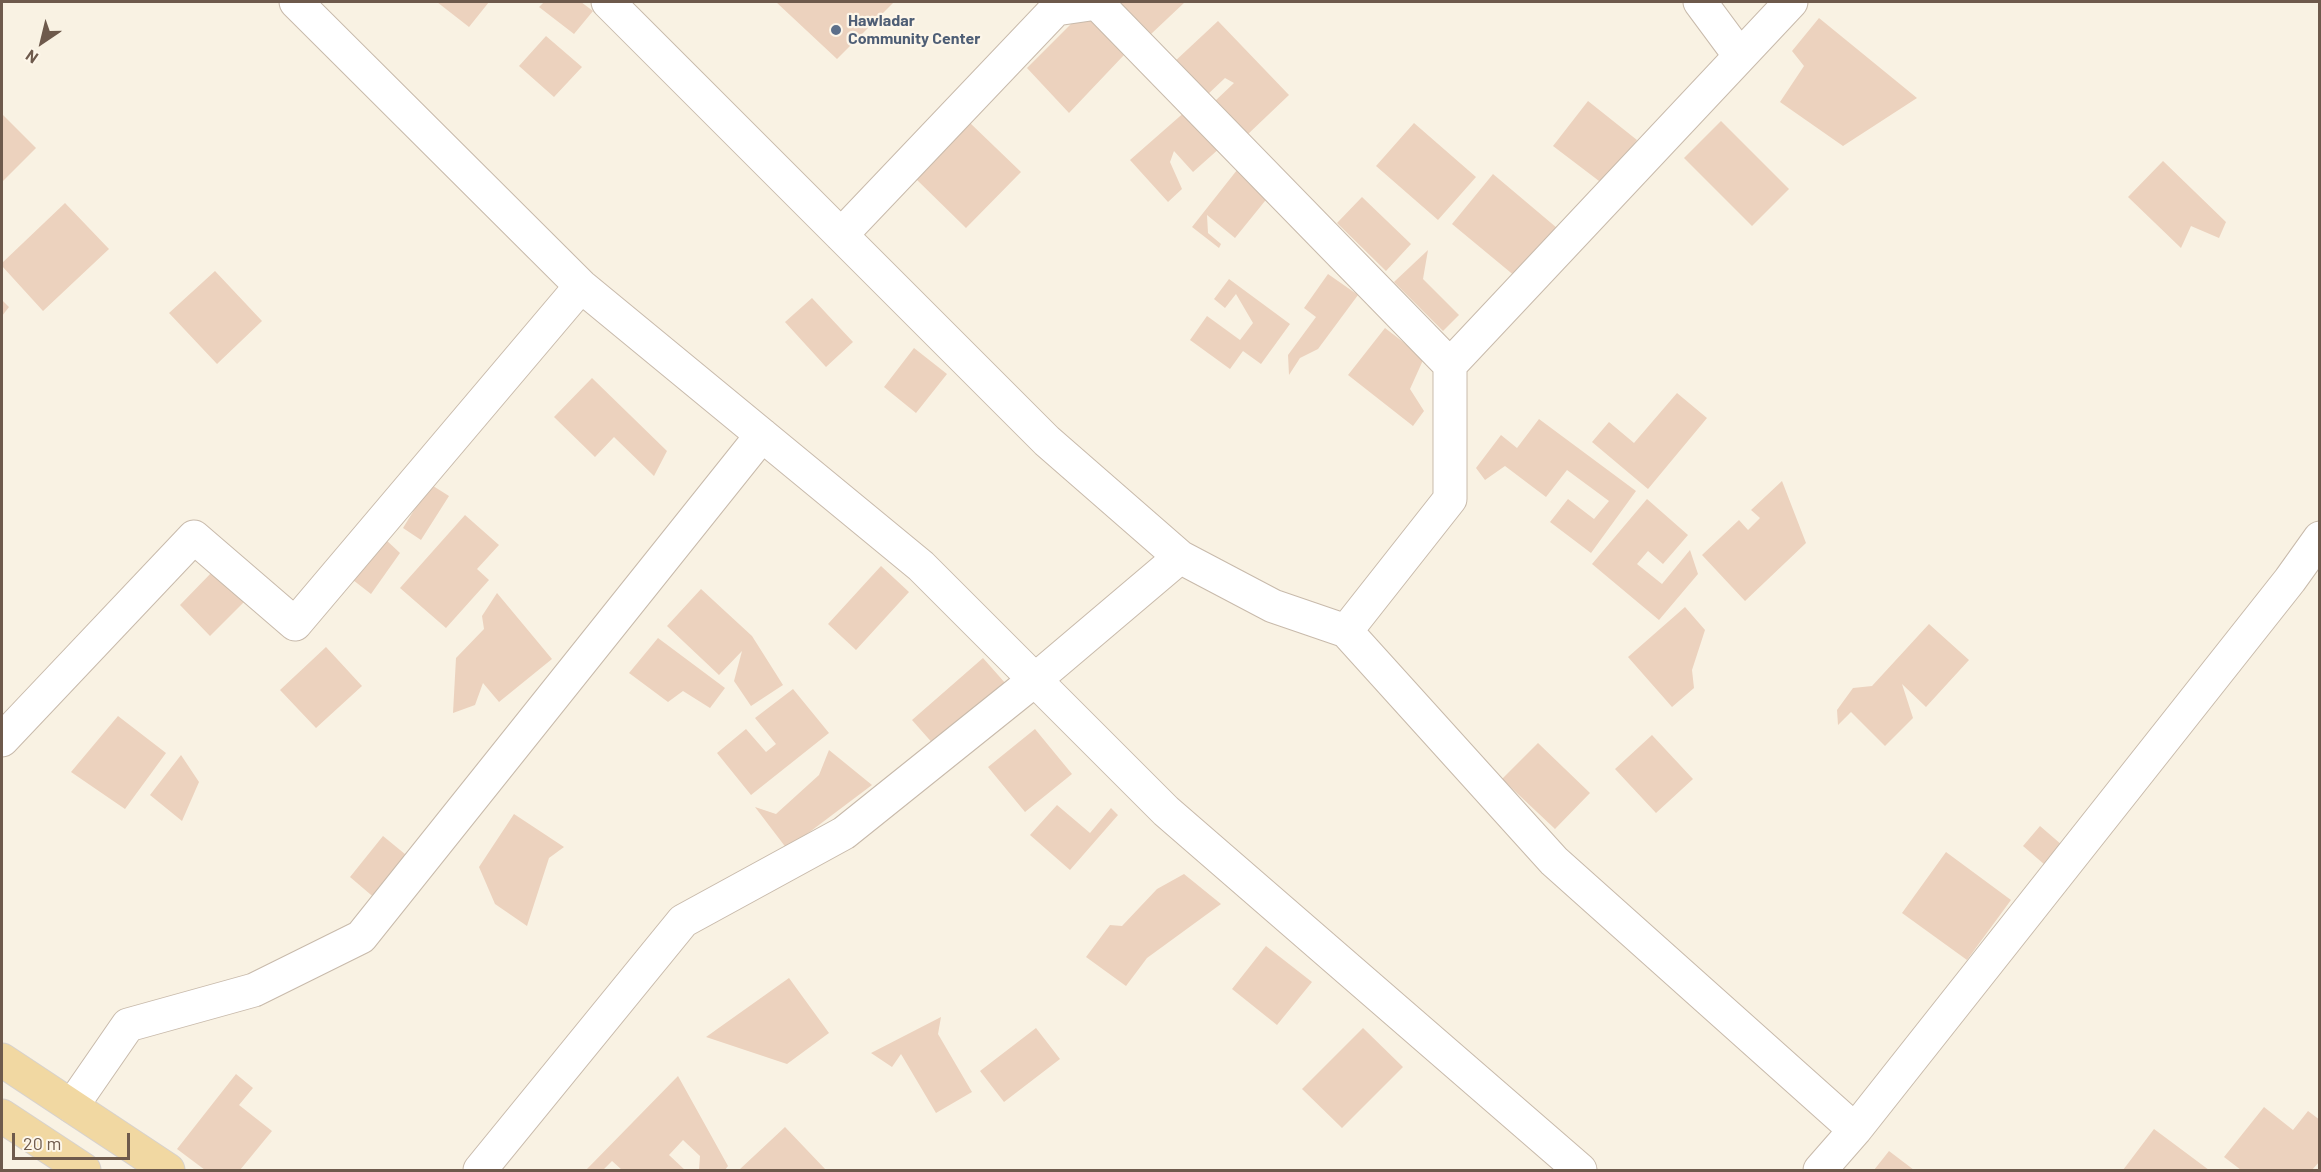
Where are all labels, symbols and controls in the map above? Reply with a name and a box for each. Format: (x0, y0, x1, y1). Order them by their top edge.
place label: Hawladar Community Center (848, 11, 980, 49)
north arrow (12, 12, 72, 72)
marker: Hawladar Community Center (829, 23, 843, 37)
text: N (22, 46, 41, 68)
scale bar (15, 1121, 134, 1159)
text: 20 m (23, 1132, 61, 1154)

